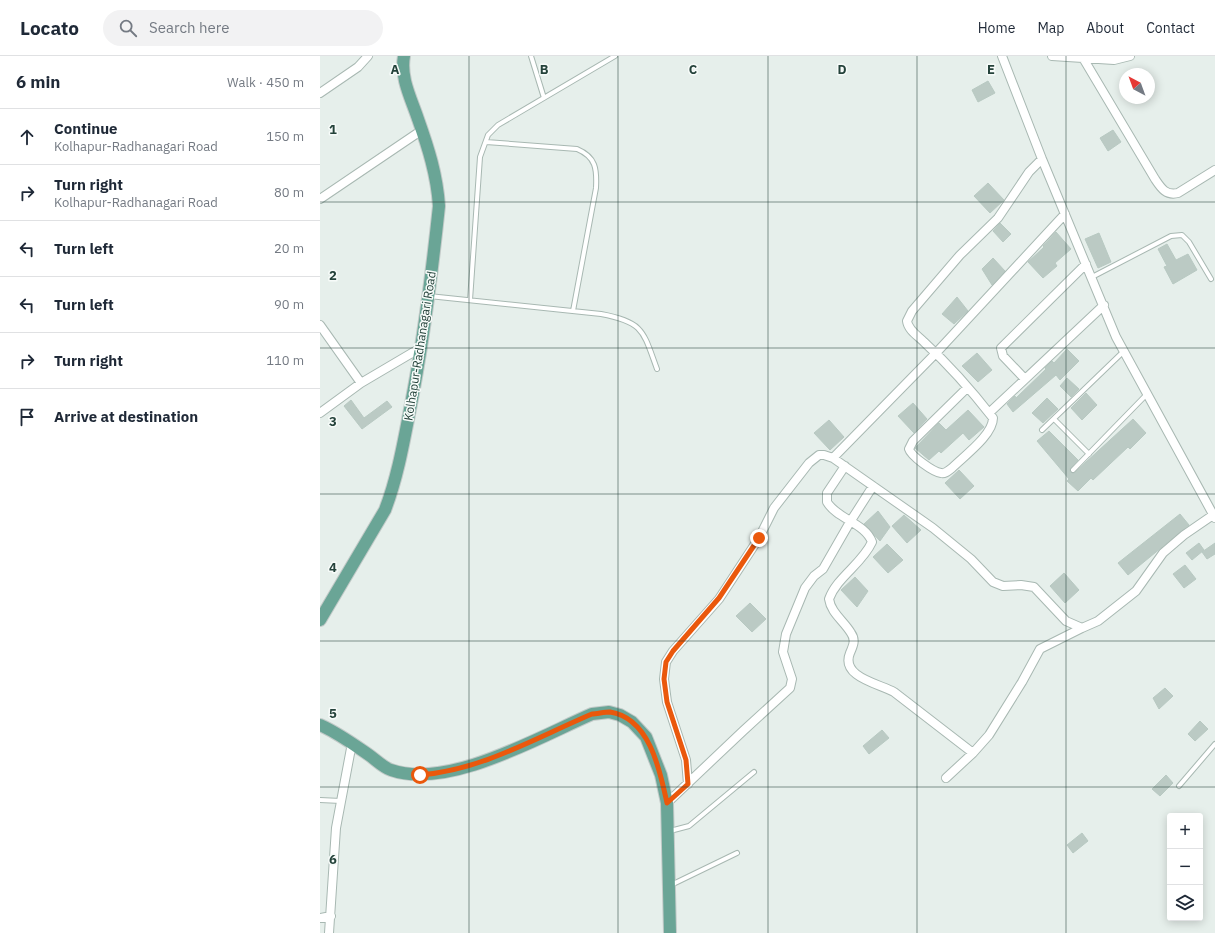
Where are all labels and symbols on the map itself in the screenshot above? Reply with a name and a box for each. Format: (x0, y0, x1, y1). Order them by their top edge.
text: A (391, 61, 400, 78)
text: B (540, 61, 549, 78)
text: C (689, 61, 698, 78)
text: D (837, 61, 847, 78)
text: E (987, 61, 995, 78)
north arrow (1119, 68, 1155, 104)
text: 1 (329, 121, 337, 138)
text: 2 (329, 267, 337, 284)
street label: Kolhapur-Radhanagari Road (400, 270, 439, 422)
text: 3 (329, 413, 337, 430)
route end (750, 529, 768, 547)
text: 4 (329, 559, 337, 576)
text: 5 (329, 705, 337, 722)
route start (411, 766, 429, 784)
text: 6 (329, 851, 337, 868)

